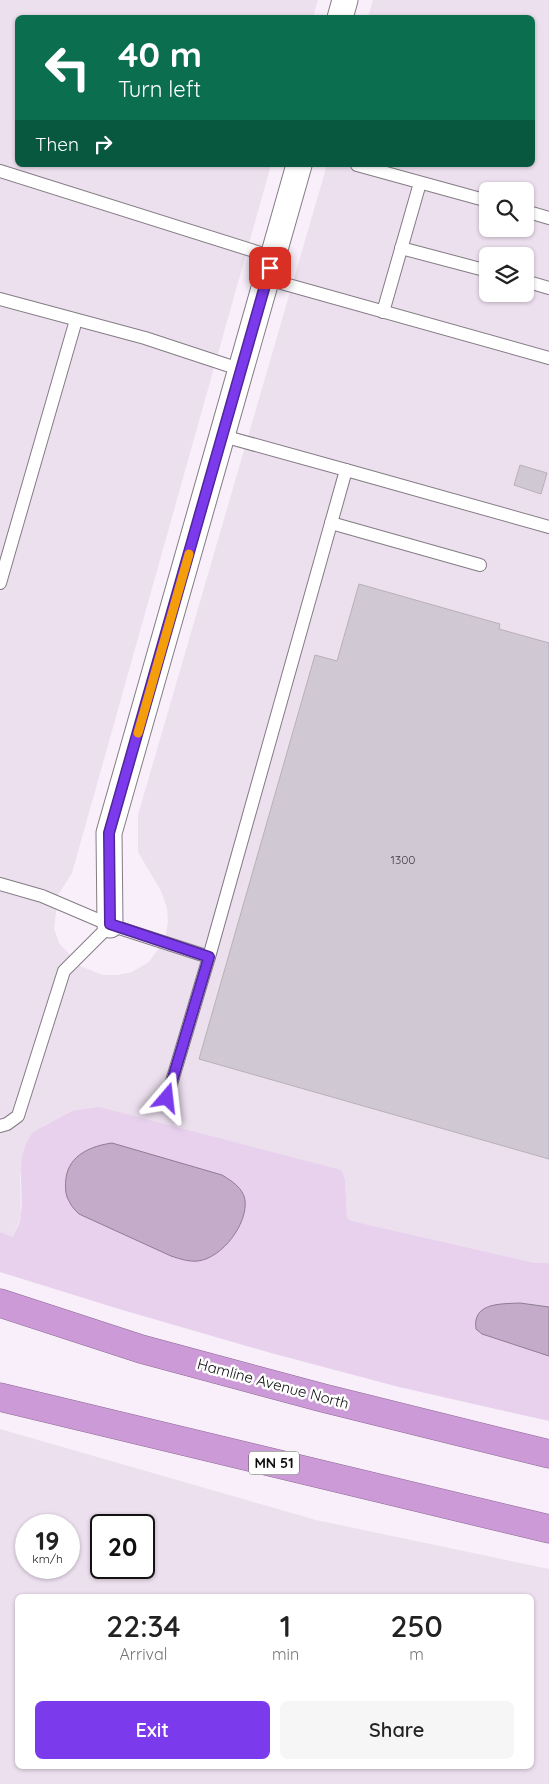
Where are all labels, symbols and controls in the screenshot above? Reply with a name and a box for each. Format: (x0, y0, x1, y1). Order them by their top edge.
text: 40 m (118, 32, 202, 76)
icon: left (35, 35, 100, 100)
text: Turn left (118, 75, 201, 103)
icon: right (89, 130, 117, 158)
text: Then (35, 132, 79, 156)
map controls (479, 182, 534, 302)
button: search (479, 182, 534, 237)
pin (249, 247, 291, 289)
button: layers (479, 247, 534, 302)
icon: arrive (256, 254, 284, 282)
house number: 1300 (390, 852, 416, 867)
position arrow (140, 1071, 192, 1123)
street label: Hamline Avenue North (195, 1354, 351, 1413)
road number: MN 51 (249, 1452, 299, 1475)
speed limit sign: 20 (90, 1514, 155, 1579)
text: 19 (36, 1525, 59, 1556)
text: km/h (32, 1551, 63, 1566)
text: 22:34 (106, 1607, 181, 1645)
text: 1 (280, 1607, 291, 1645)
text: 250 (391, 1607, 443, 1645)
text: Arrival (119, 1644, 167, 1664)
text: min (272, 1644, 299, 1664)
text: m (409, 1644, 424, 1664)
button: Exit (35, 1701, 270, 1759)
button: Share (280, 1701, 514, 1759)

